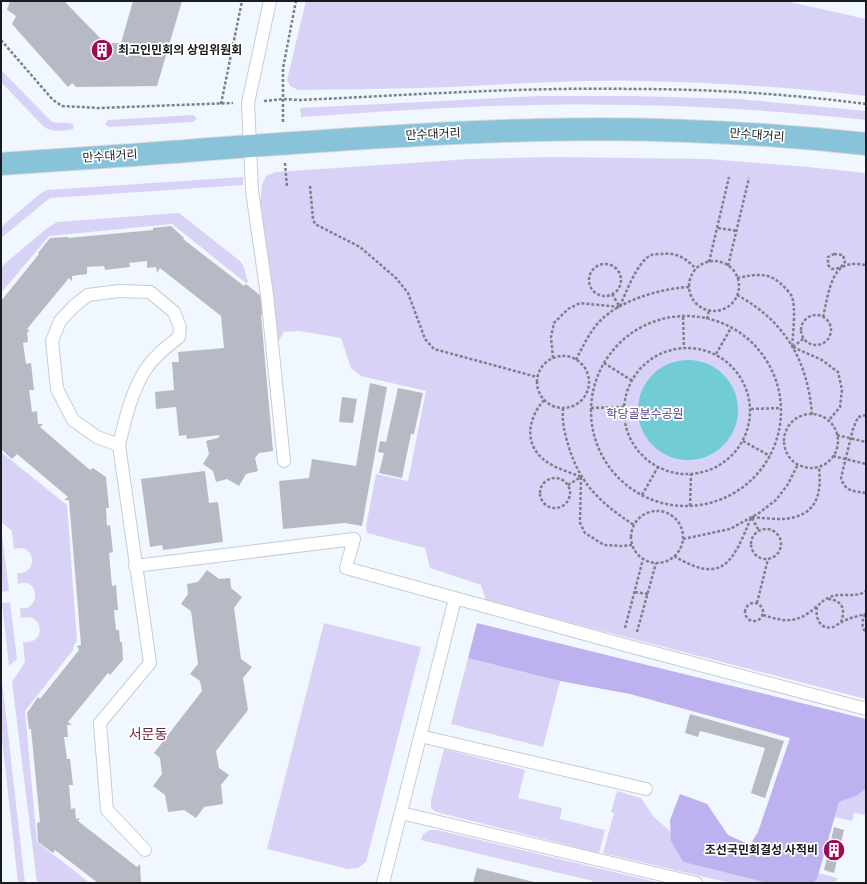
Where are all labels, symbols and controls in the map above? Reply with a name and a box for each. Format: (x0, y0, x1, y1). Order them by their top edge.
building icon: 최고인민회의 상임위원회 (89, 37, 115, 63)
place label: 최고인민회의 상임위원회 (118, 42, 242, 58)
street label: 만수대거리 (405, 125, 461, 143)
street label: 만수대거리 (729, 125, 785, 145)
street label: 만수대거리 (82, 146, 138, 166)
park label: 학당골분수공원 (606, 406, 684, 422)
district label: 서문동 (129, 725, 167, 743)
building icon: 조선국민회결성 사적비 (821, 837, 847, 863)
place label: 조선국민회결성 사적비 (705, 842, 818, 858)

